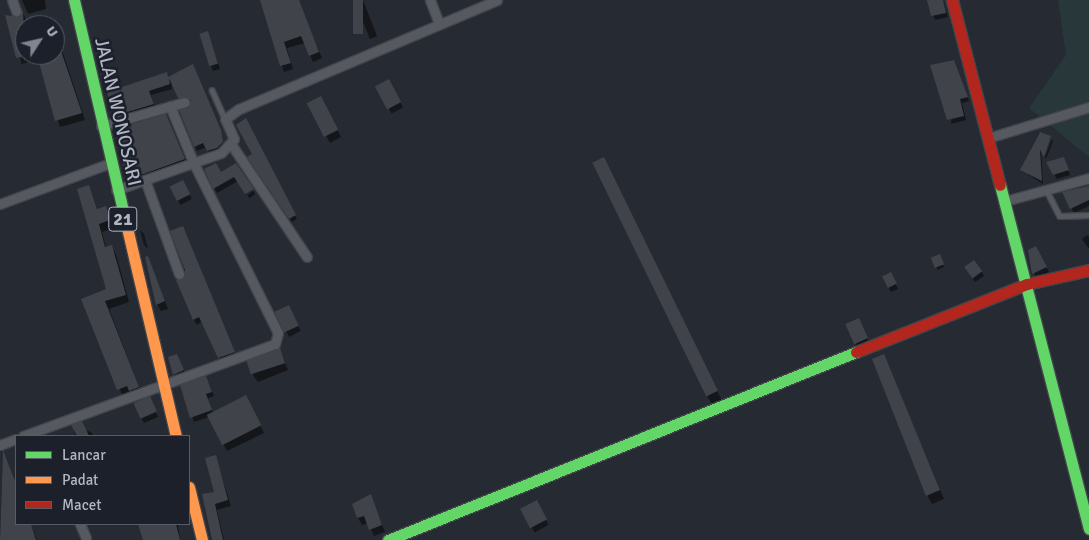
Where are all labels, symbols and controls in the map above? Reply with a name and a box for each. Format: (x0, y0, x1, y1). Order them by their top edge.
north arrow (15, 15, 65, 65)
text: U (42, 23, 62, 40)
street label: JALAN WONOSARI (89, 36, 145, 188)
road number: 21 (108, 203, 138, 234)
legend (15, 435, 190, 525)
text: Lancar (62, 446, 106, 464)
text: Padat (62, 471, 98, 489)
text: Macet (62, 496, 101, 514)

